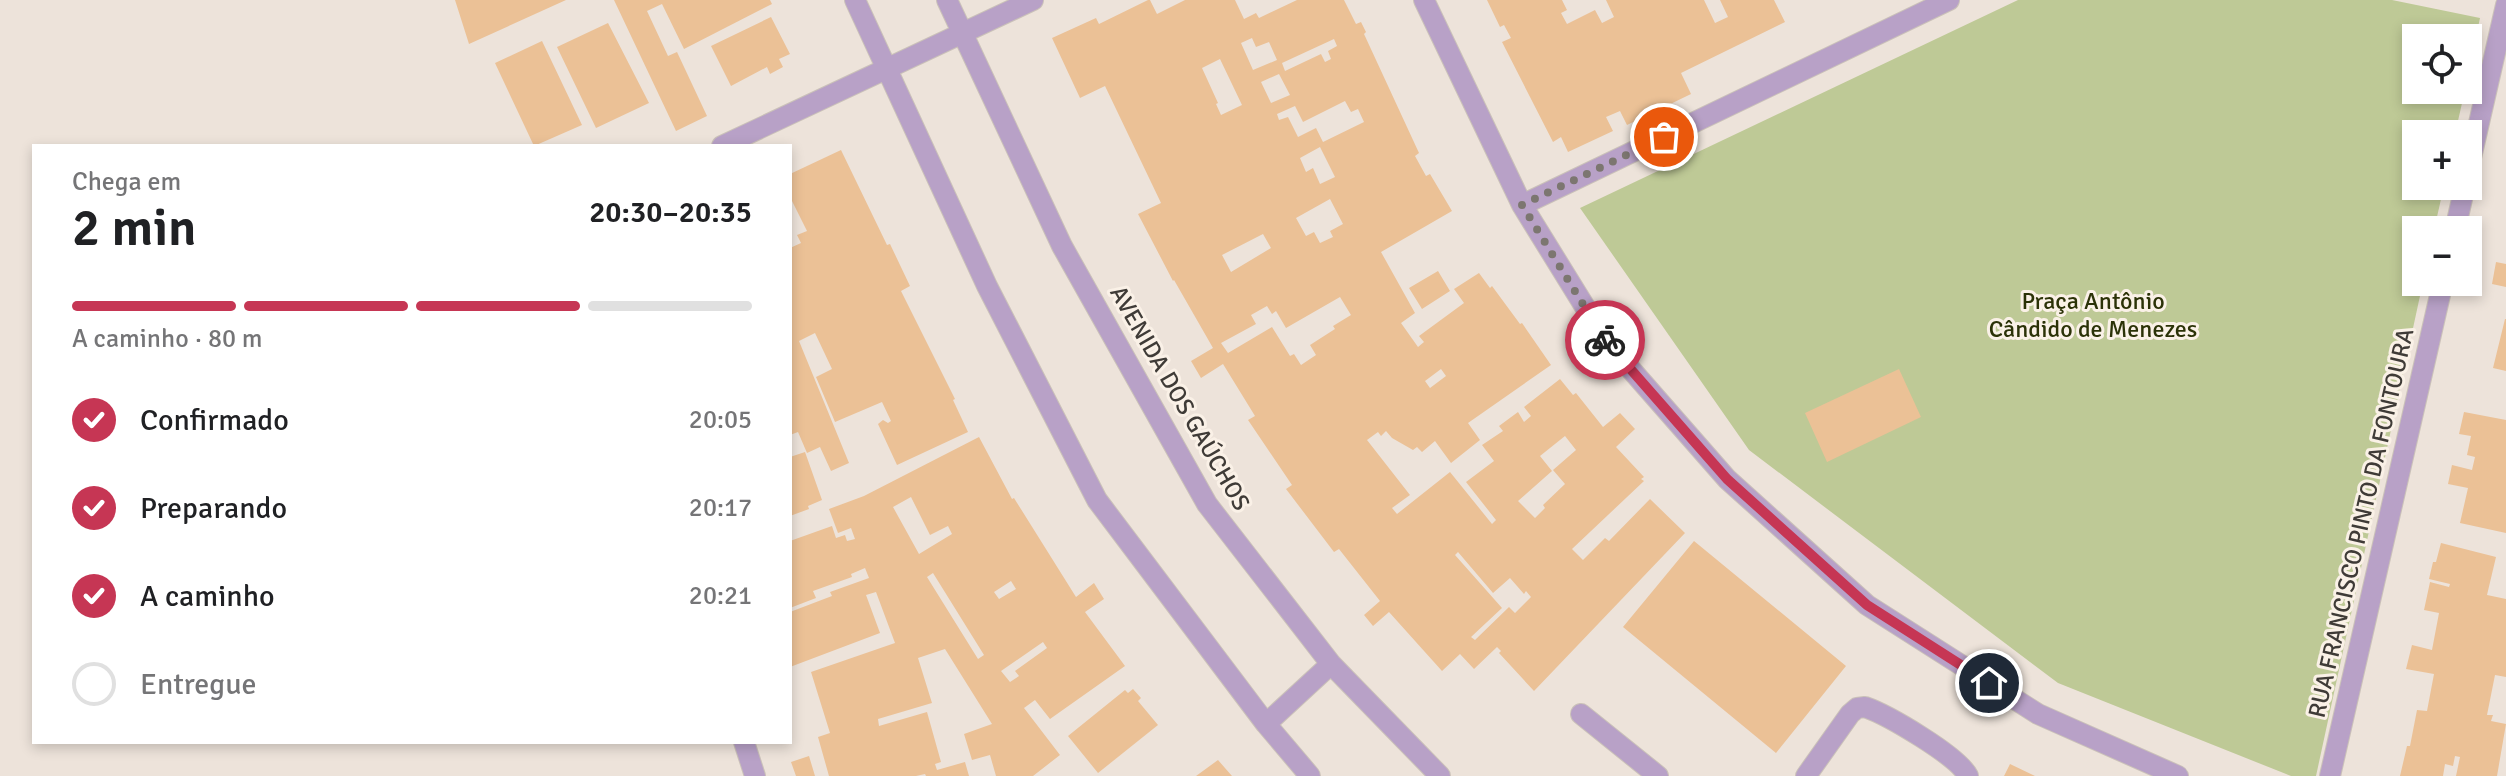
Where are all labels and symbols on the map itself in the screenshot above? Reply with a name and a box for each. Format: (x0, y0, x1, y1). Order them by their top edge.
pin (1630, 103, 1698, 171)
street label: AVENIDA DOS GAÚCHOS (1103, 280, 1257, 516)
park label: Praça Antônio Cândido de Menezes (1989, 286, 2197, 344)
courier (1565, 300, 1645, 380)
street label: RUA FRANCISCO PINTO DA FONTOURA (2302, 325, 2421, 721)
pin (1955, 649, 2023, 717)

